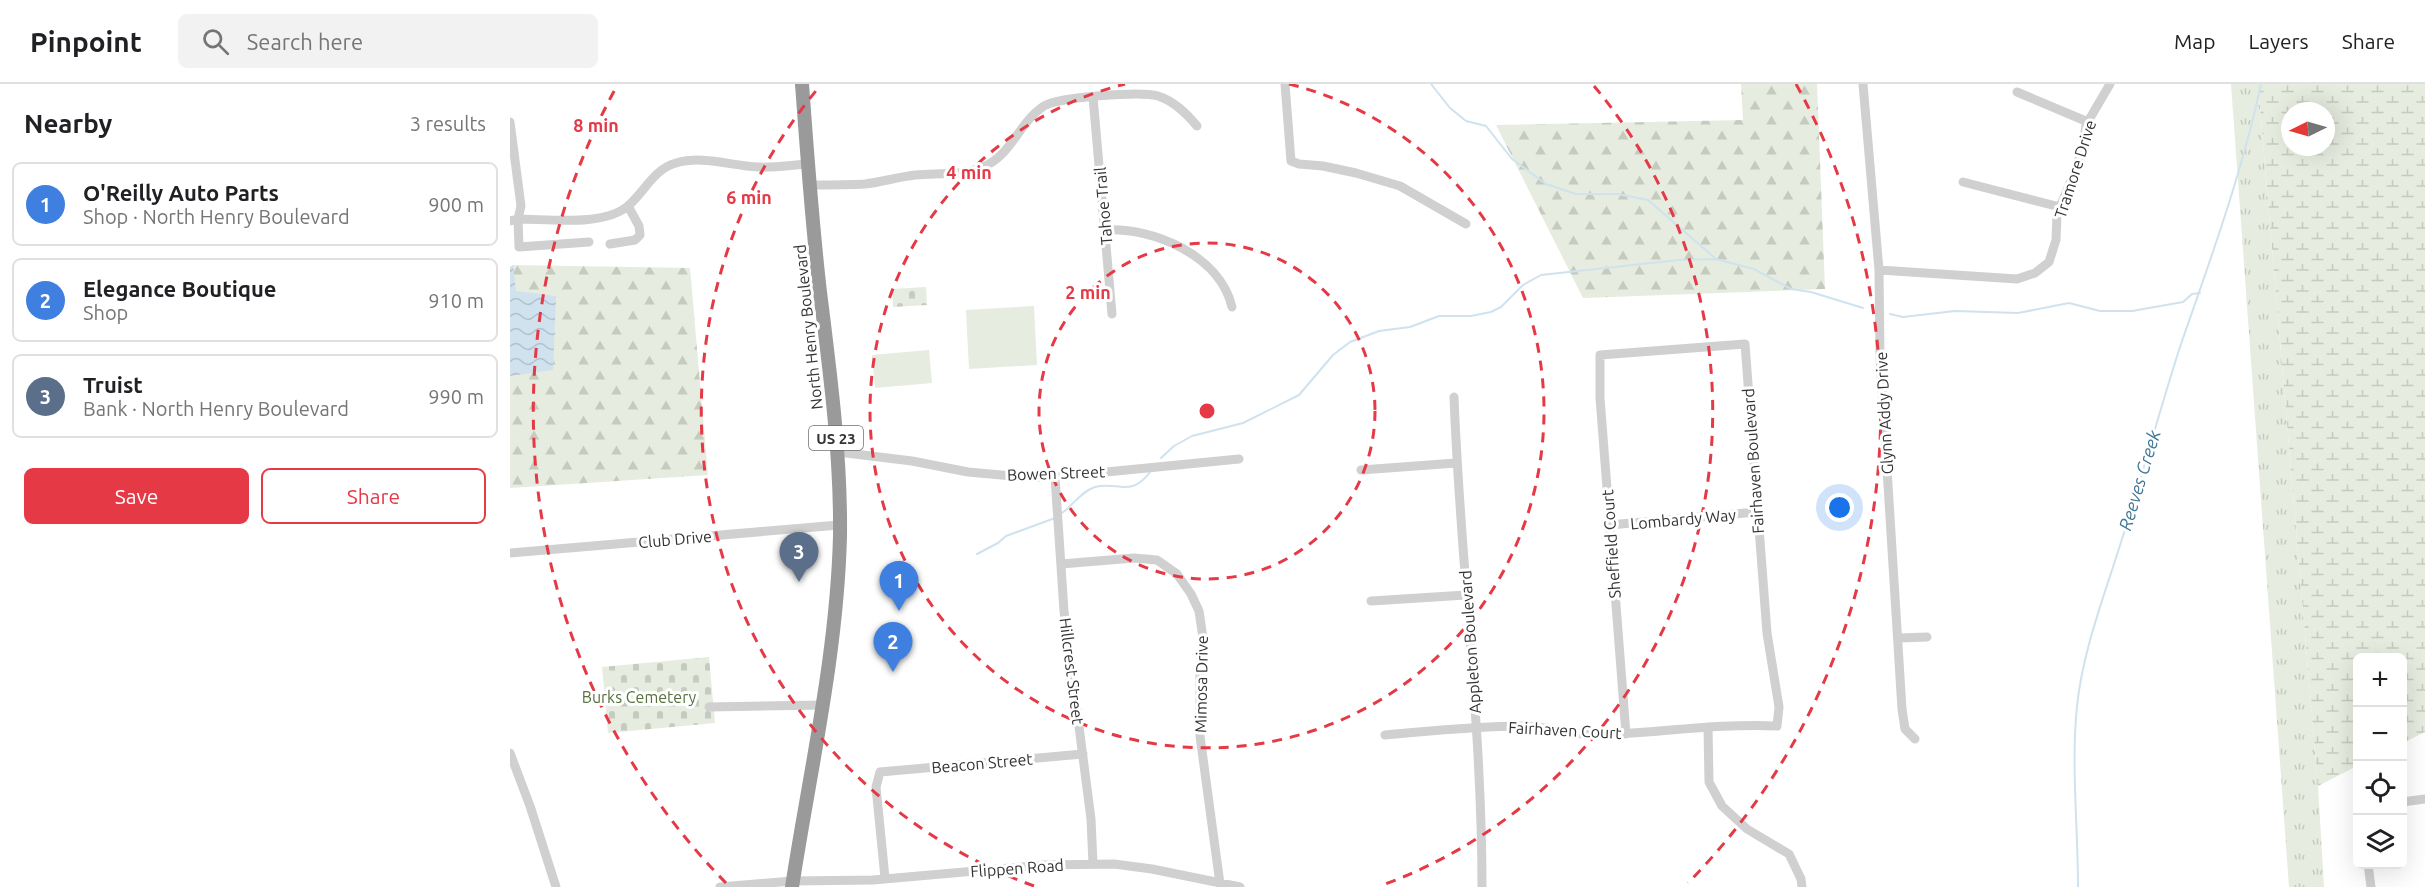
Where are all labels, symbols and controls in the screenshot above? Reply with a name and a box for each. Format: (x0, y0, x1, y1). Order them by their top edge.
search box (178, 14, 598, 68)
icon: search (199, 25, 232, 58)
text: Pinpoint (30, 26, 142, 57)
text: Search here (247, 29, 363, 54)
text: Map (2174, 29, 2215, 53)
text: Layers (2248, 29, 2309, 53)
text: Share (2342, 29, 2395, 53)
north arrow (2281, 102, 2335, 156)
text: Nearby (24, 109, 112, 138)
text: 3 results (410, 112, 486, 135)
text: 8 min (573, 115, 619, 135)
street label: Tramore Drive (2051, 118, 2099, 220)
text: 4 min (946, 162, 992, 182)
street label: Tahoe Trail (1091, 166, 1115, 246)
text: O'Reilly Auto Parts (83, 180, 279, 205)
text: 6 min (726, 187, 772, 207)
text: 1 (40, 193, 51, 216)
text: 900 m (428, 193, 484, 216)
text: Shop · North Henry Boulevard (83, 205, 350, 228)
street label: North Henry Boulevard (790, 244, 826, 410)
text: Elegance Boutique (83, 276, 276, 301)
text: 2 min (1065, 282, 1111, 302)
text: 2 (40, 289, 51, 312)
text: 910 m (428, 289, 484, 312)
text: Shop (83, 301, 128, 324)
street label: Glynn Addy Drive (1872, 351, 1896, 475)
text: Truist (83, 372, 143, 397)
text: 3 (40, 385, 51, 408)
text: 990 m (428, 385, 484, 408)
street label: Fairhaven Boulevard (1739, 388, 1767, 534)
text: Bank · North Henry Boulevard (83, 397, 349, 420)
centre of rings (1197, 401, 1217, 421)
road number: US 23 (809, 426, 863, 450)
water label: Reeves Creek (2114, 427, 2164, 533)
street label: Bowen Street (1007, 462, 1106, 484)
button: Save (24, 468, 249, 524)
button: Share (261, 468, 486, 524)
street label: Sheffield Court (1598, 488, 1624, 599)
your location (1825, 493, 1854, 522)
street label: Lombardy Way (1629, 505, 1737, 533)
street label: Club Drive (637, 527, 713, 551)
pin: 3 (780, 532, 818, 582)
pin: 1 (880, 562, 918, 611)
street label: Appleton Boulevard (1456, 570, 1484, 714)
street label: Hillcrest Street (1057, 617, 1088, 726)
pin: 2 (874, 622, 913, 672)
street label: Mimosa Drive (1191, 635, 1211, 733)
map controls (2353, 653, 2407, 869)
button: + (2353, 653, 2407, 707)
park label: Burks Cemetery (582, 688, 697, 706)
button: − (2353, 707, 2407, 761)
street label: Fairhaven Court (1508, 718, 1623, 742)
street label: Beacon Street (931, 750, 1034, 776)
button: locate (2353, 761, 2407, 815)
button: layers (2353, 815, 2407, 869)
street label: Flippen Road (970, 856, 1064, 880)

